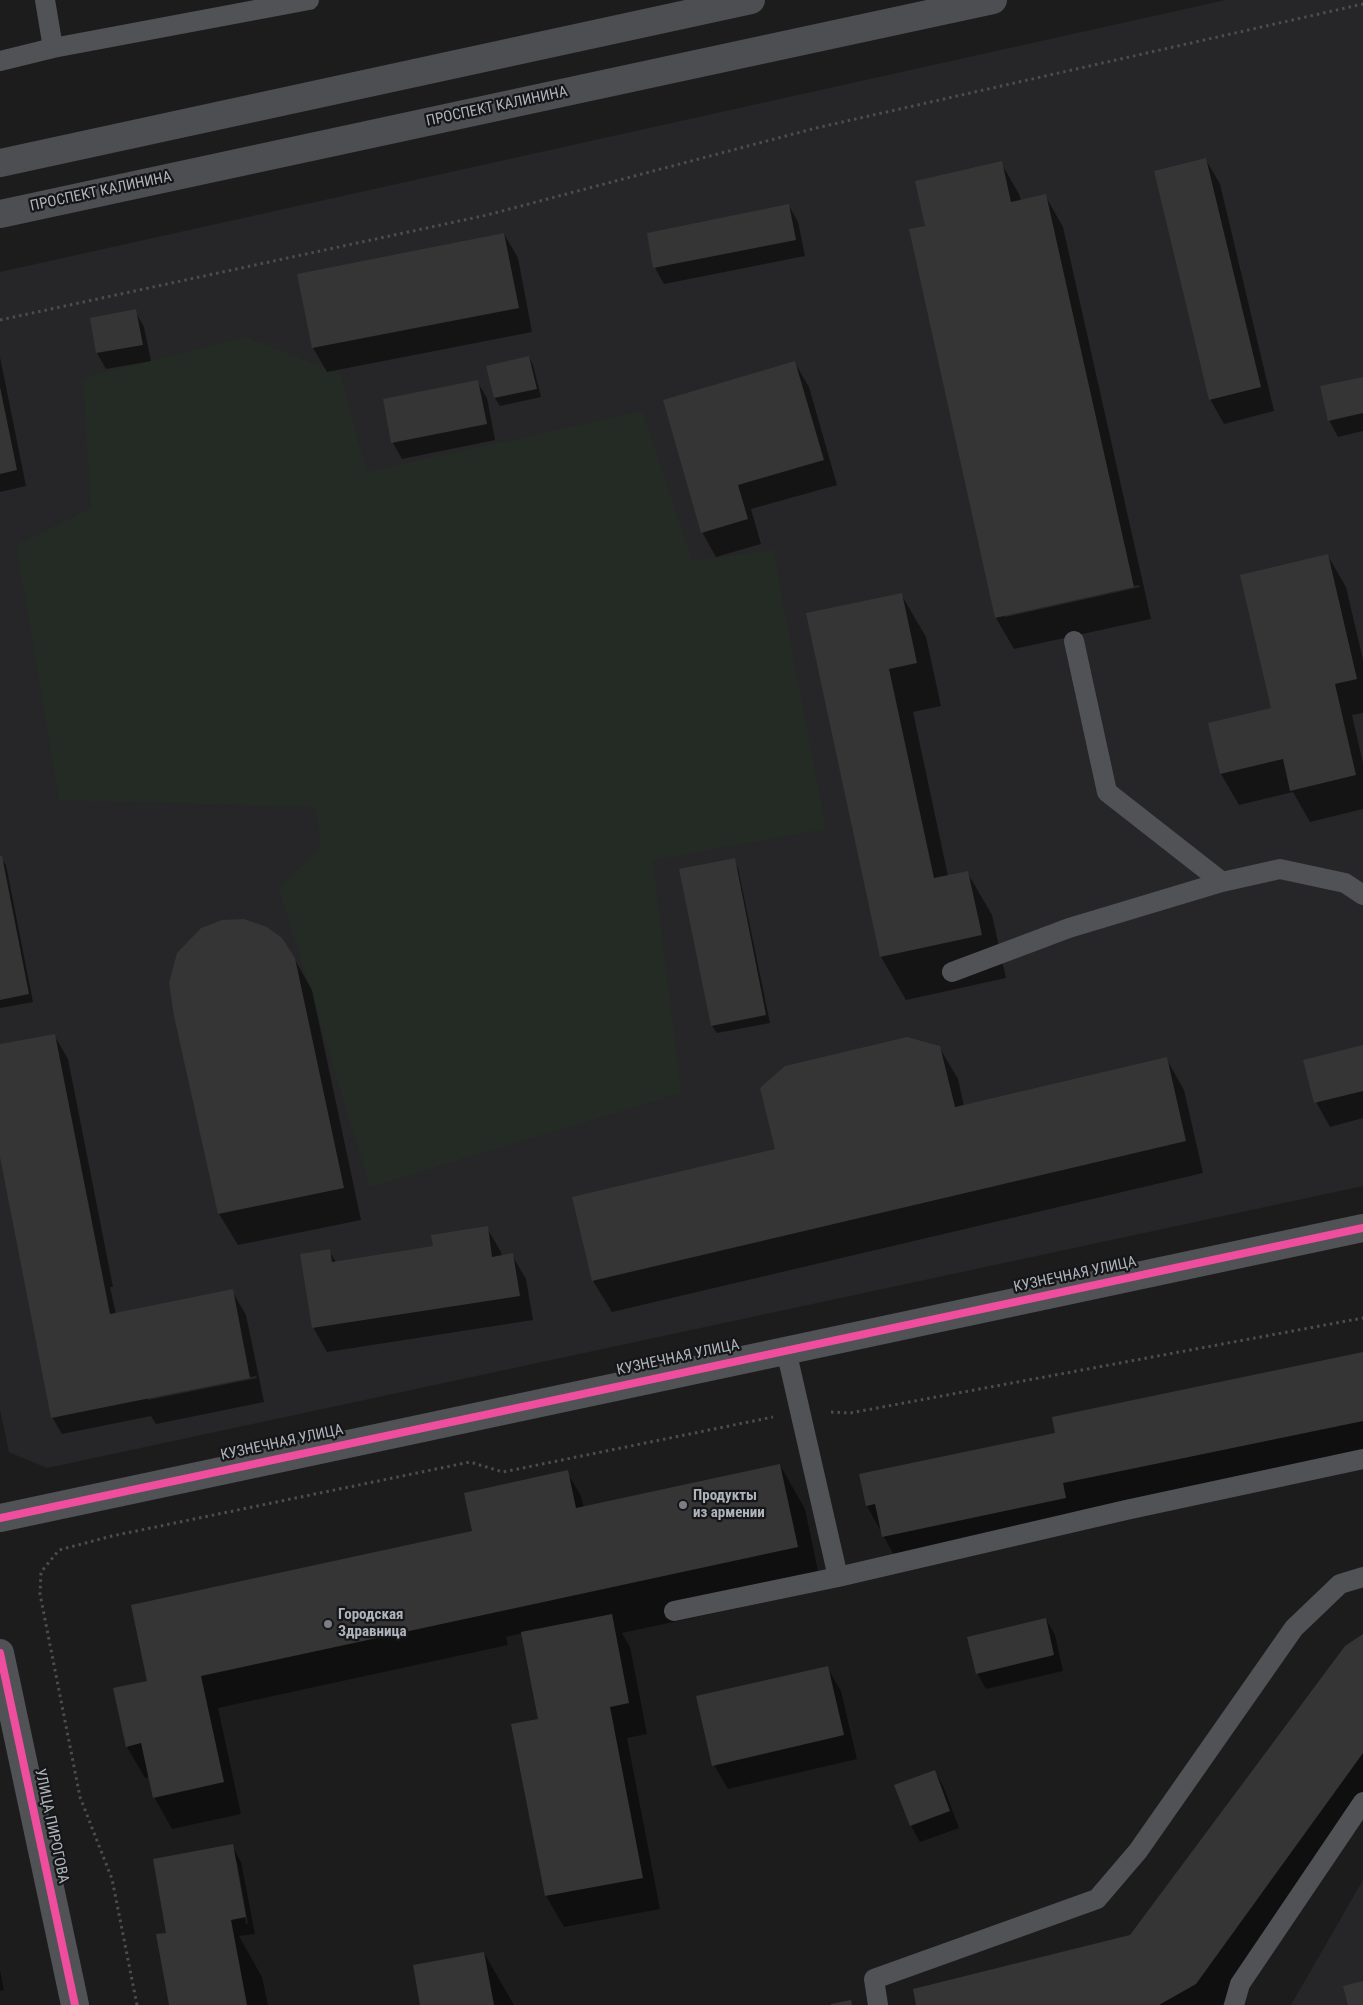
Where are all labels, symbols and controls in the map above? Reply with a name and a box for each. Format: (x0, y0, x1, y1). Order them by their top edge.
street label: ПРОСПЕКТ КАЛИНИНА (425, 83, 569, 131)
street label: ПРОСПЕКТ КАЛИНИНА (29, 168, 173, 216)
street label: КУЗНЕЧНАЯ УЛИЦА (1012, 1253, 1138, 1297)
street label: КУЗНЕЧНАЯ УЛИЦА (615, 1336, 741, 1380)
street label: КУЗНЕЧНАЯ УЛИЦА (219, 1421, 345, 1465)
place label: Продукты из армении (693, 1487, 765, 1522)
marker: Продукты из армении (677, 1499, 689, 1511)
place label: Городская Здравница (338, 1606, 407, 1641)
marker: Городская Здравница (322, 1618, 334, 1630)
street label: УЛИЦА ПИРОГОВА (30, 1767, 72, 1885)

